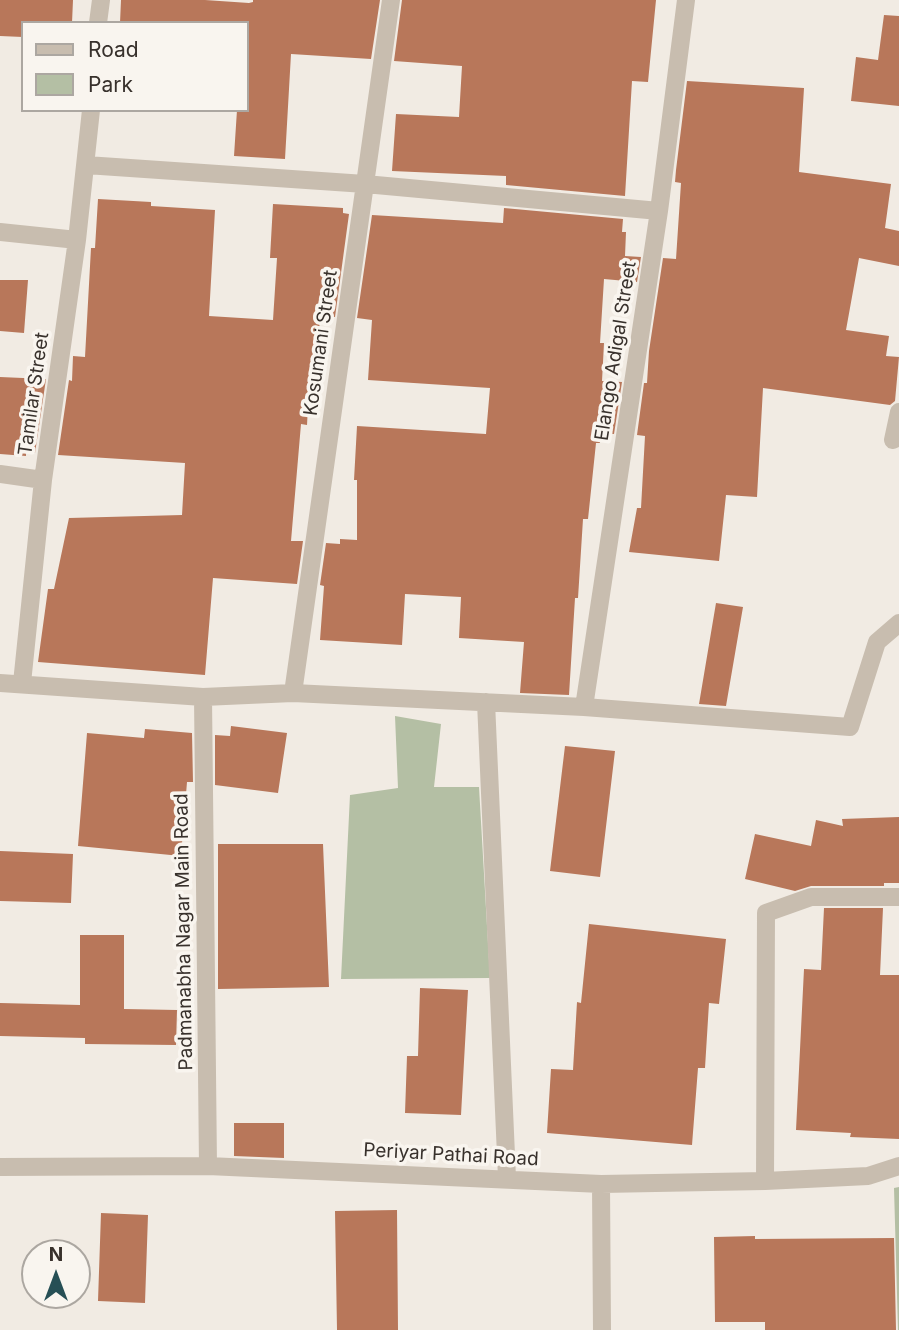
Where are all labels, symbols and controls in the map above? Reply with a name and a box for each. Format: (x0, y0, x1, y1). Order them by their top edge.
legend (21, 21, 248, 112)
text: Road (88, 37, 139, 62)
text: Park (88, 72, 133, 97)
street label: Elango Adigal Street (591, 260, 641, 442)
street label: Kosumani Street (299, 269, 343, 417)
street label: Tamilar Street (14, 331, 54, 457)
street label: Padmanabha Nagar Main Road (170, 793, 198, 1071)
street label: Periyar Pathai Road (363, 1139, 539, 1171)
north arrow (21, 1239, 91, 1309)
text: N (49, 1243, 63, 1266)

